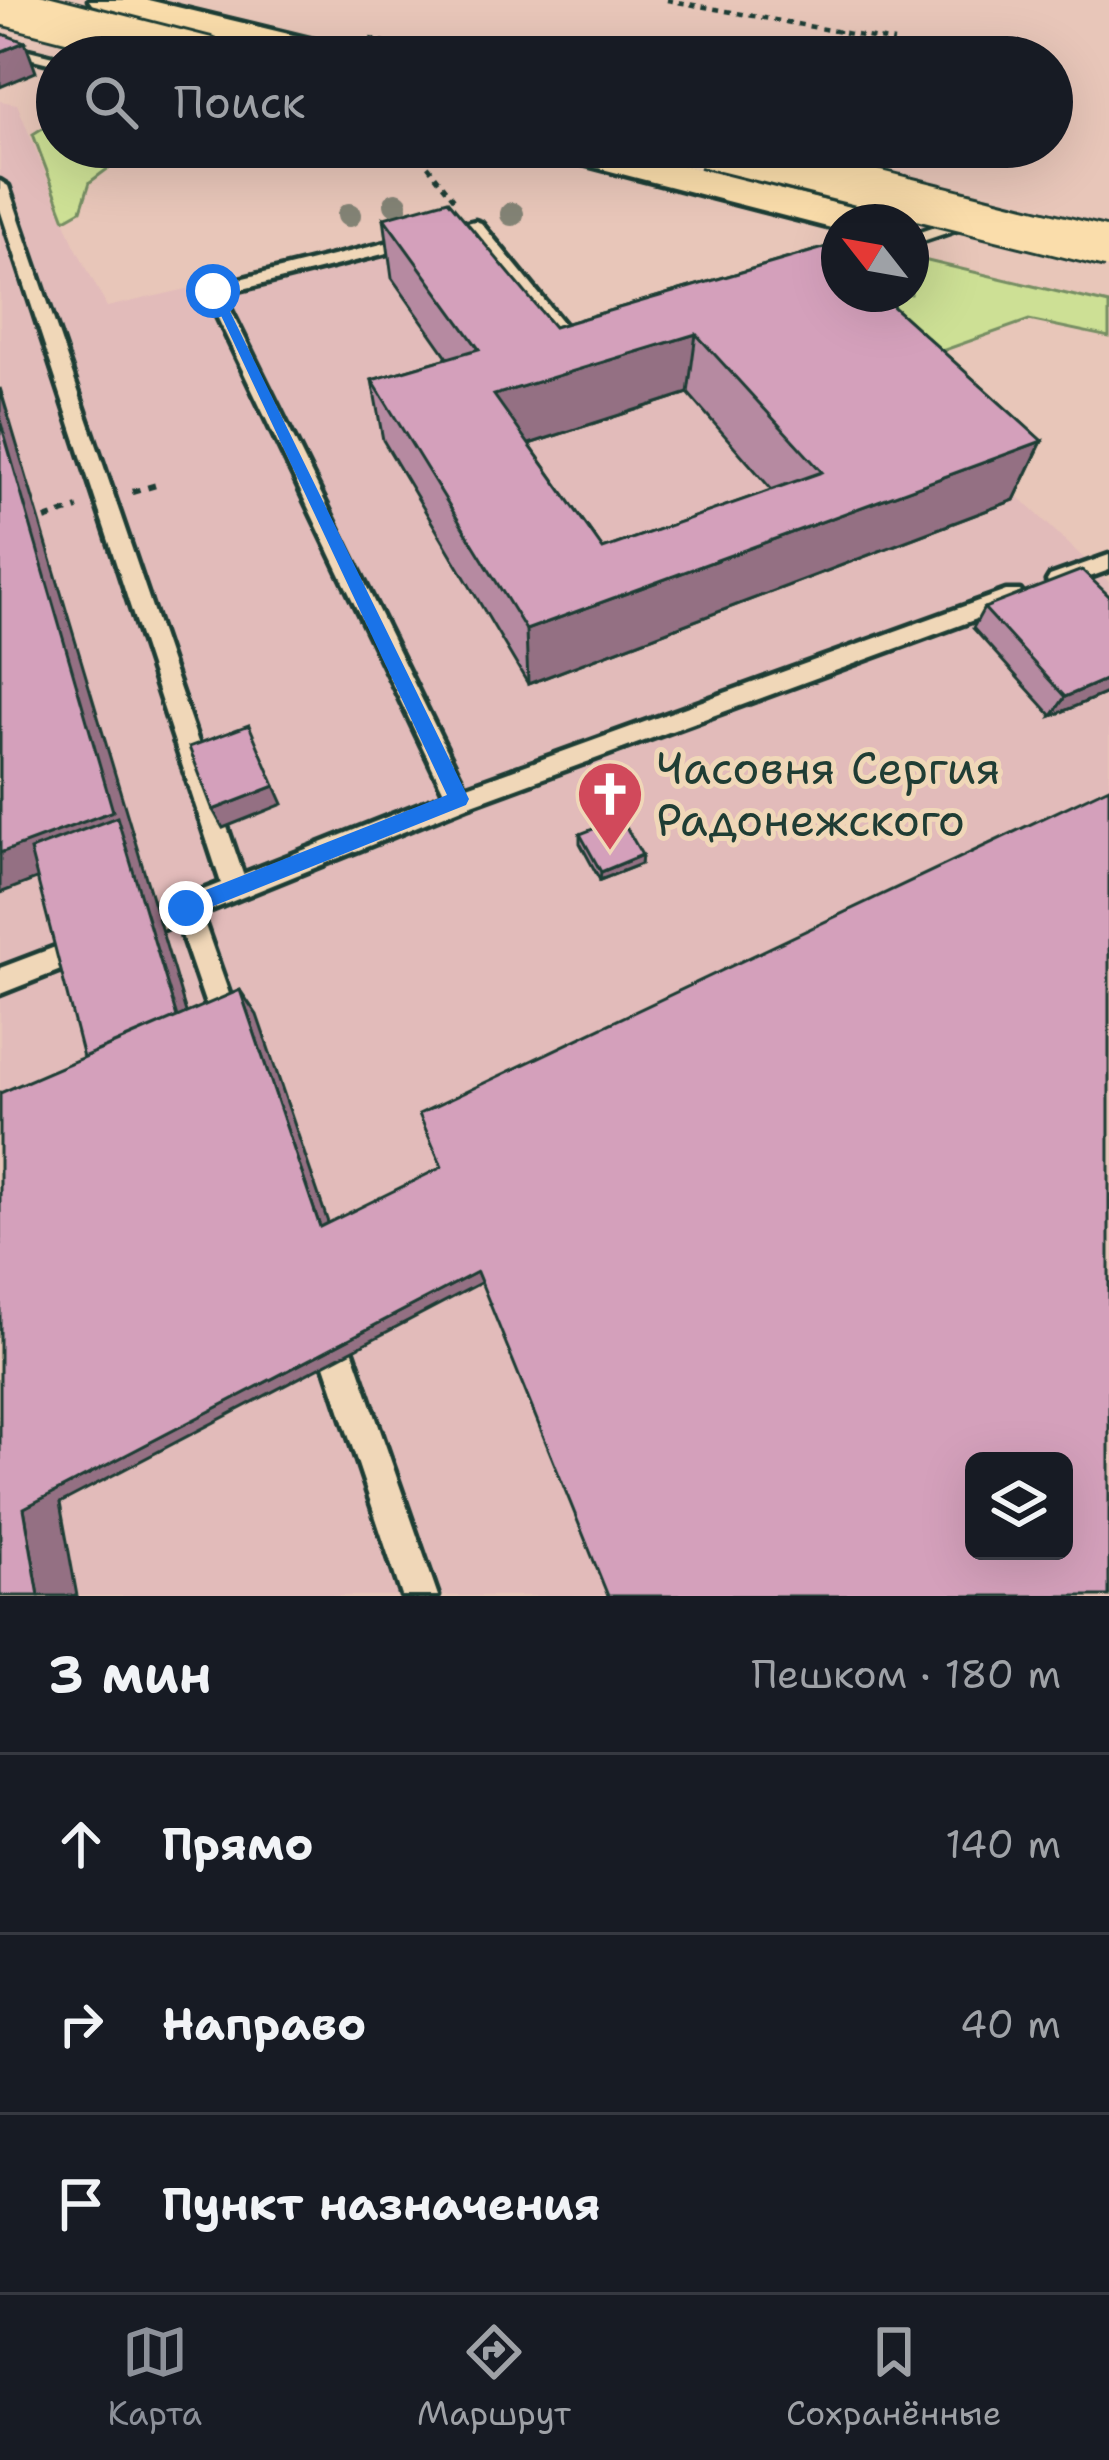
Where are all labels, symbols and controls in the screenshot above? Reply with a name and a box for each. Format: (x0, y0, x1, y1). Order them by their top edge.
search box (36, 36, 1073, 168)
icon: search (78, 69, 144, 135)
text: Поиск (174, 72, 305, 132)
north arrow (821, 204, 929, 312)
route start (186, 264, 240, 318)
place label: Часовня Сергия Радонежского (656, 738, 1001, 850)
church icon: Часовня Сергия Радонежского (575, 759, 645, 853)
route end (159, 881, 213, 935)
map controls (965, 1452, 1073, 1560)
button: layers (965, 1452, 1073, 1560)
text: 3 мин (48, 1640, 212, 1708)
text: Пешком · 180 m (751, 1648, 1061, 1700)
icon: ahead (48, 1811, 114, 1877)
text: Прямо (162, 1814, 313, 1874)
text: 140 m (945, 1818, 1061, 1870)
icon: right (48, 1991, 114, 2057)
text: Направо (162, 1994, 366, 2054)
text: 40 m (960, 1998, 1061, 2050)
icon: arrive (48, 2171, 114, 2237)
text: Пункт назначения (162, 2174, 601, 2234)
tab: Карта (108, 2319, 202, 2436)
tab: Маршрут (417, 2319, 571, 2436)
tab: Сохранённые (786, 2319, 1001, 2436)

